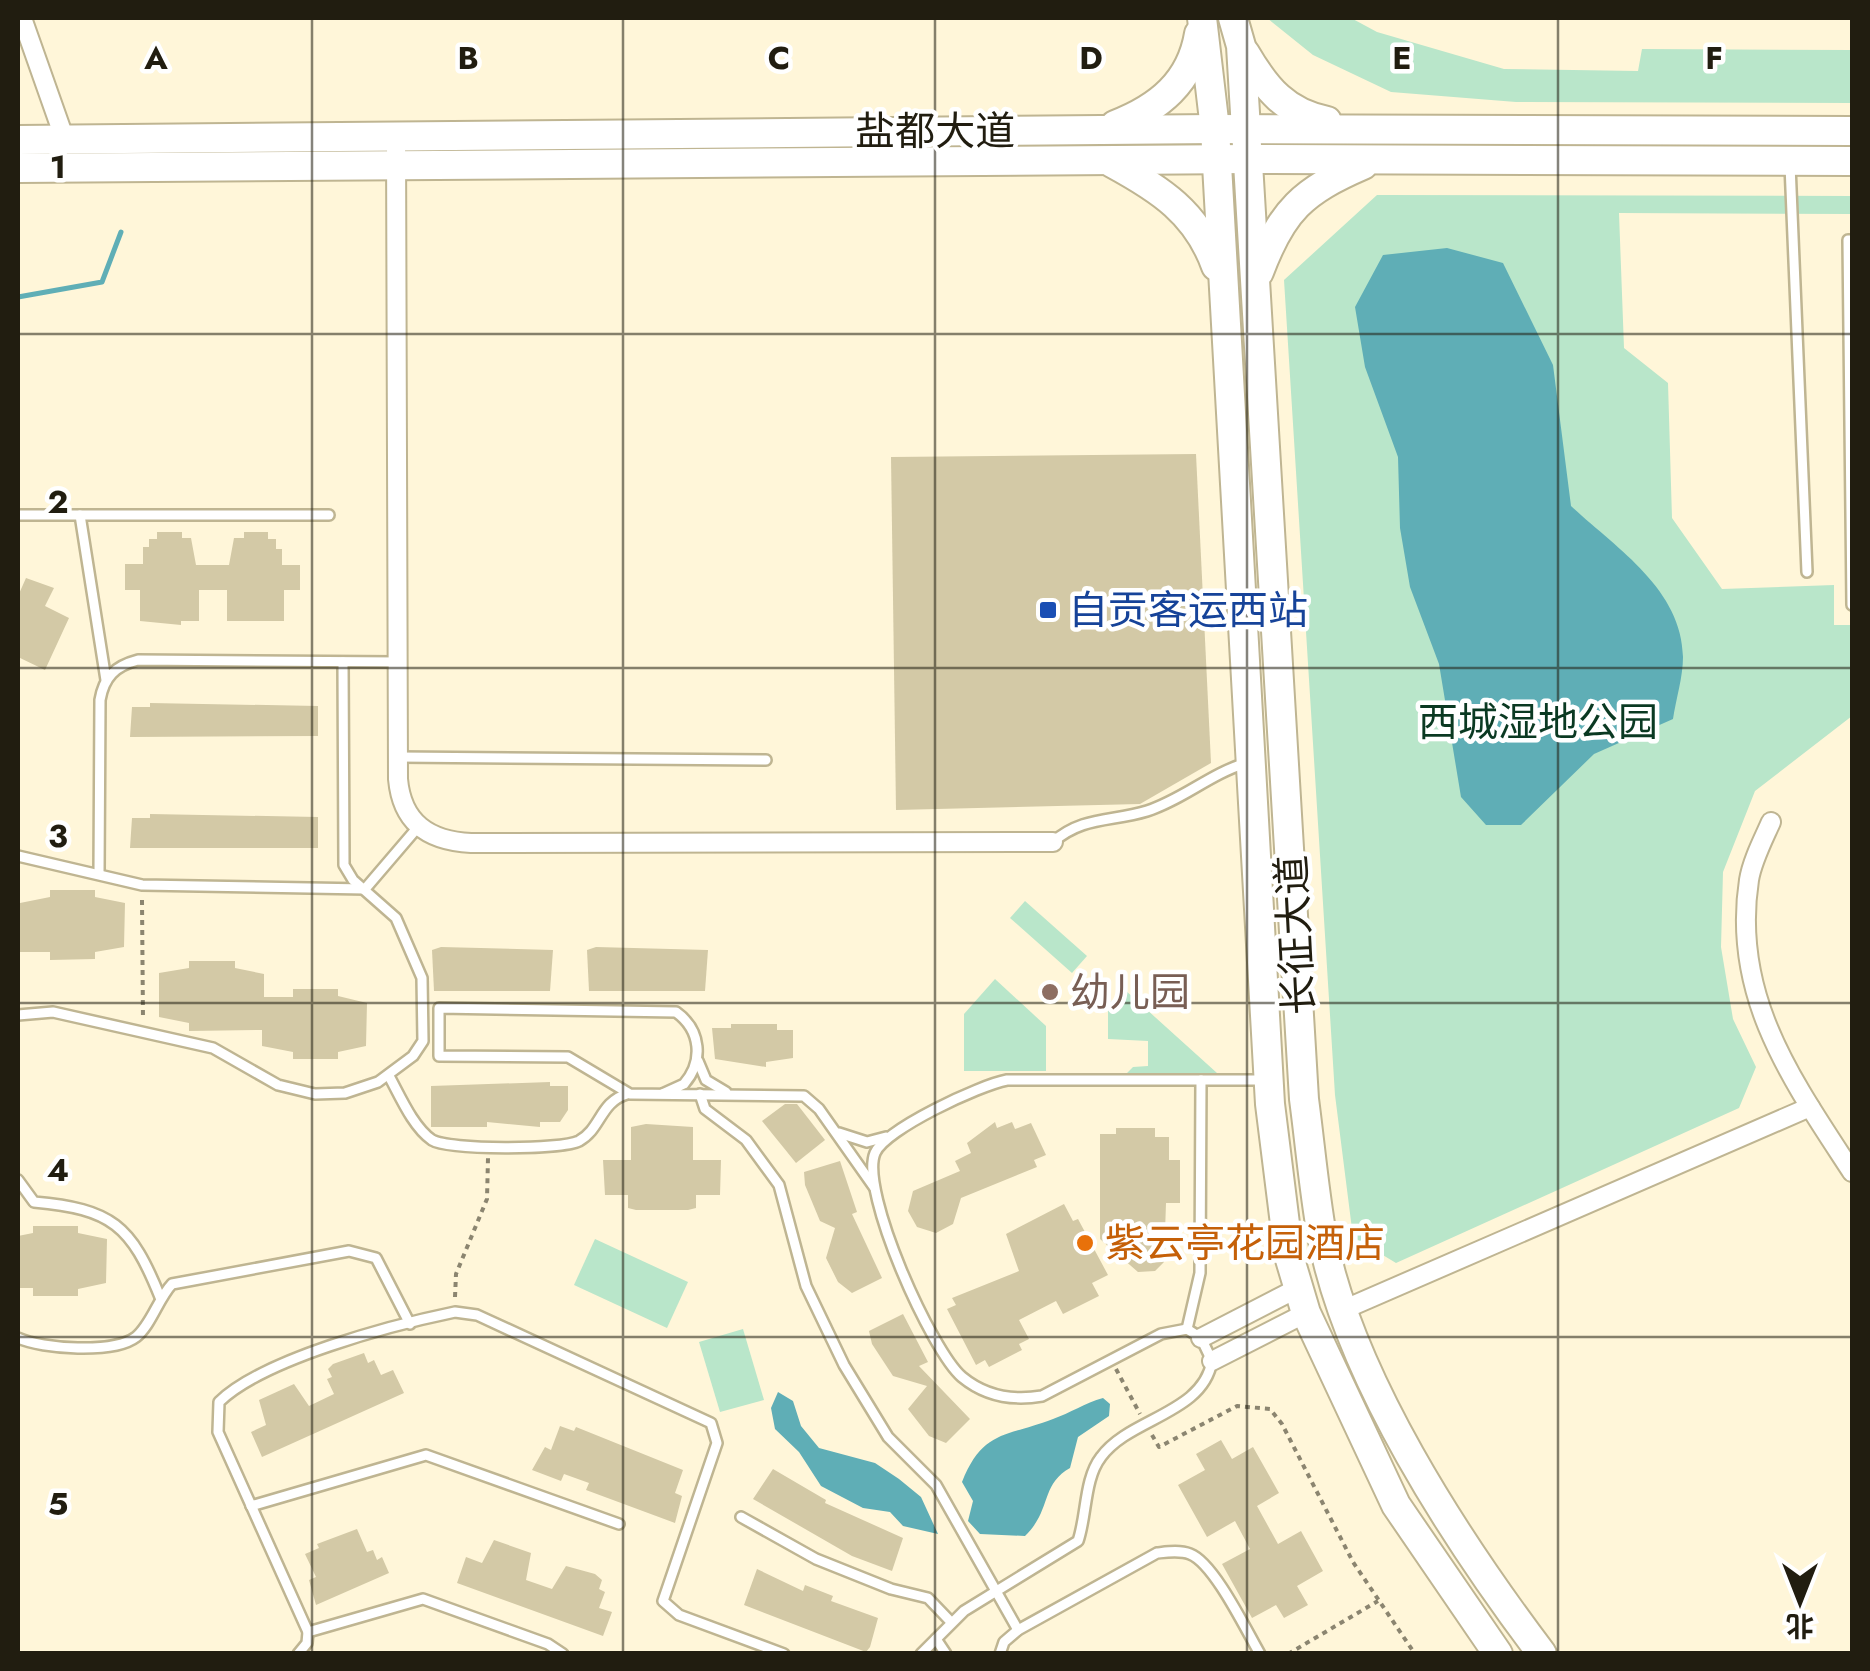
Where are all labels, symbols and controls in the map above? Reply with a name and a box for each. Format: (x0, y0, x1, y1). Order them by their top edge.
text: A (143, 35, 168, 81)
text: B (457, 35, 479, 81)
text: C (768, 35, 790, 81)
text: D (1079, 35, 1103, 81)
text: E (1392, 35, 1412, 81)
text: F (1705, 35, 1723, 81)
street label: 盐都大道 (855, 102, 1015, 160)
text: 1 (50, 144, 66, 190)
text: 2 (48, 479, 69, 525)
place label: 自贡客运西站 (1068, 581, 1308, 639)
marker: 自贡客运西站 (1037, 599, 1059, 621)
park label: 西城湿地公园 (1418, 693, 1658, 751)
text: 3 (48, 813, 68, 859)
street label: 长征大道 (1262, 854, 1328, 1016)
place label: 幼儿园 (1070, 963, 1190, 1021)
marker: 幼儿园 (1039, 981, 1061, 1003)
text: 4 (47, 1147, 69, 1193)
place label: 紫云亭花园酒店 (1105, 1214, 1385, 1272)
marker: 紫云亭花园酒店 (1074, 1232, 1096, 1254)
text: 5 (48, 1481, 68, 1527)
north arrow (1750, 1551, 1850, 1651)
text: 北 (1786, 1605, 1814, 1646)

